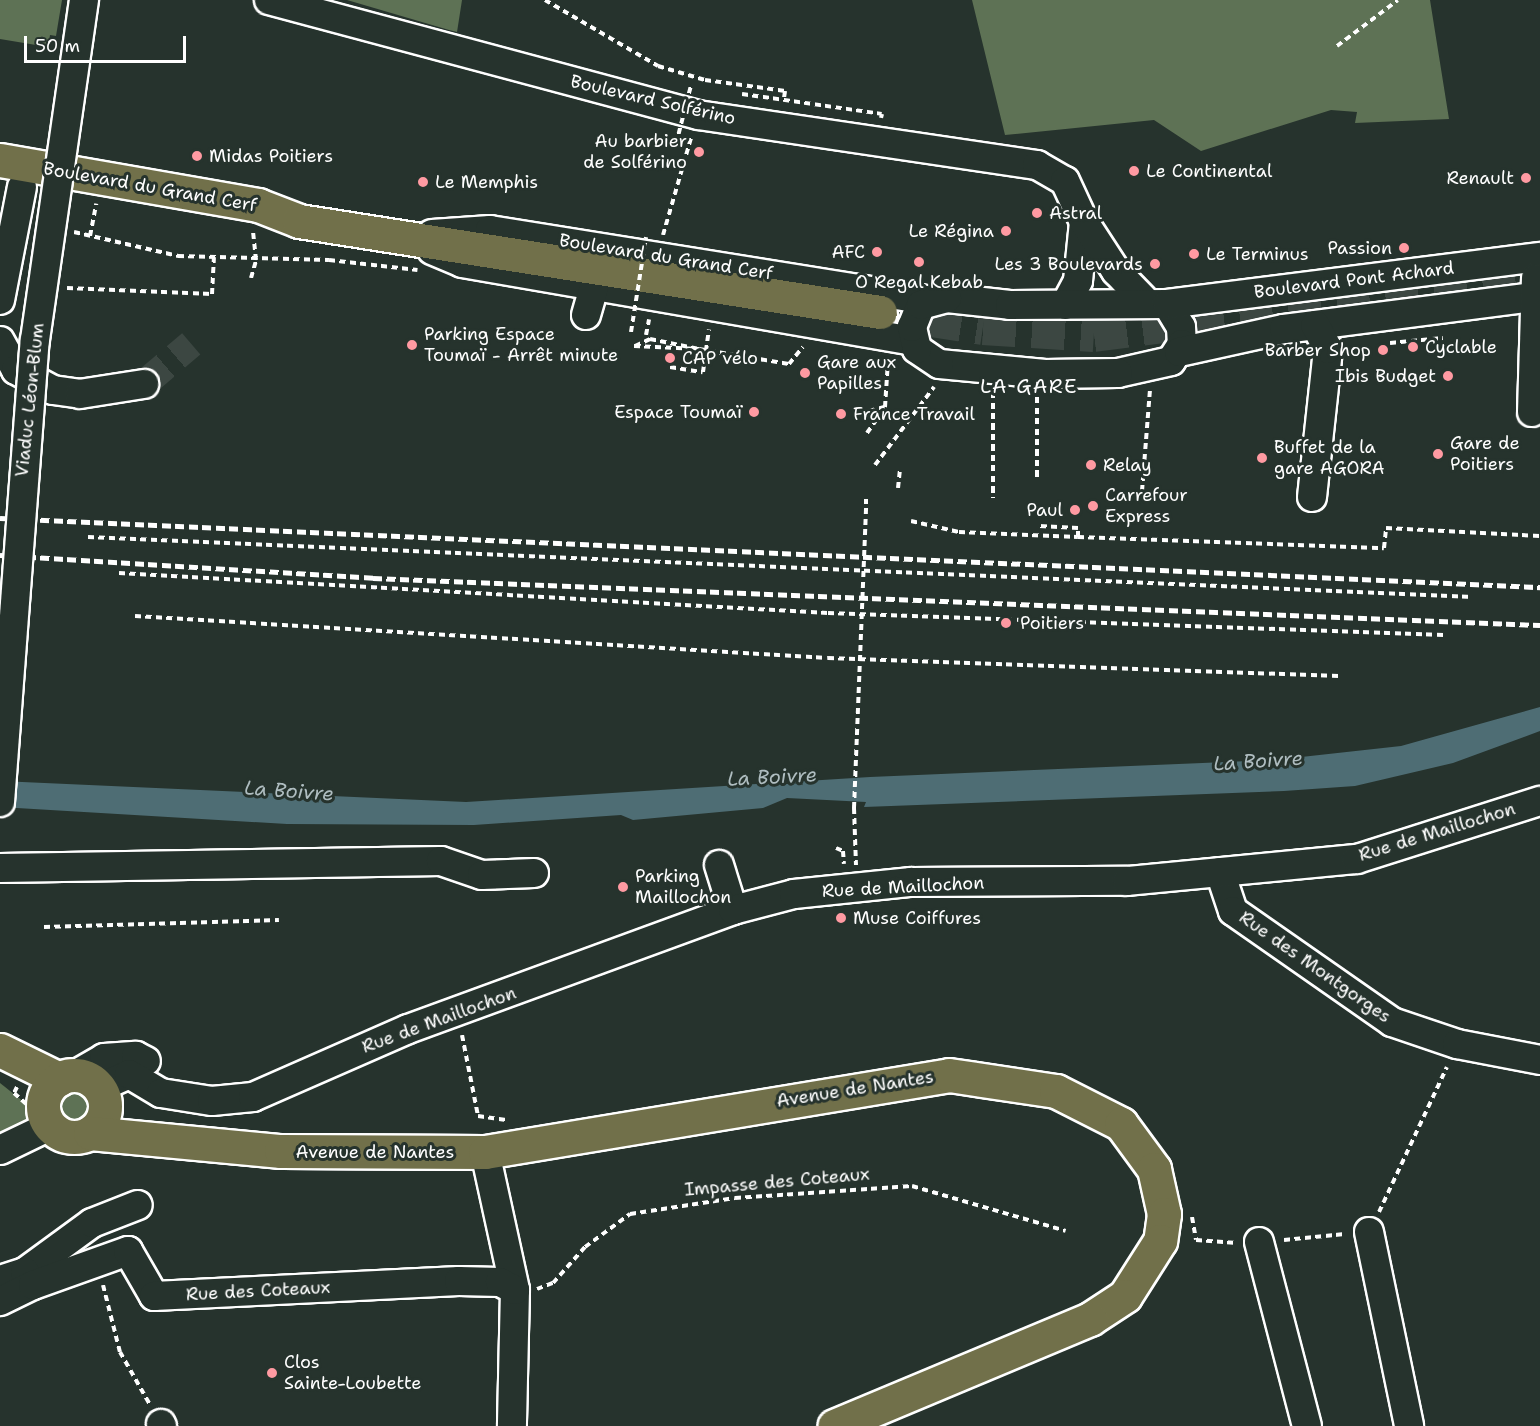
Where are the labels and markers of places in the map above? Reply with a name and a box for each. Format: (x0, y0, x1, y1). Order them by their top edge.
place label: Au barbier de Solférino (583, 131, 687, 174)
place label: Midas Poitiers (209, 145, 333, 167)
marker: Au barbier de Solférino (692, 145, 706, 159)
marker: Midas Poitiers (190, 149, 204, 163)
place label: Le Continental (1146, 160, 1272, 182)
marker: Le Continental (1127, 164, 1141, 178)
place label: Renault (1446, 167, 1514, 189)
place label: Le Memphis (435, 171, 538, 193)
marker: Renault (1519, 171, 1533, 185)
marker: Le Memphis (416, 175, 430, 189)
place label: Astral (1049, 202, 1102, 224)
marker: Astral (1030, 206, 1044, 220)
place label: Le Régina (908, 220, 994, 242)
marker: Le Régina (999, 224, 1013, 238)
place label: Passion (1328, 237, 1392, 259)
place label: AFC (831, 241, 865, 263)
marker: Passion (1397, 241, 1411, 255)
place label: Le Terminus (1206, 243, 1309, 265)
marker: AFC (870, 245, 884, 259)
marker: Le Terminus (1187, 247, 1201, 261)
place label: Les 3 Boulevards (994, 253, 1143, 275)
marker: O Regal Kebab (912, 255, 926, 269)
marker: Les 3 Boulevards (1148, 257, 1162, 271)
place label: O Regal Kebab (855, 271, 983, 293)
place label: Parking Espace Toumaï - Arrêt minute (424, 324, 618, 366)
place label: Cyclable (1425, 336, 1497, 358)
marker: Parking Espace Toumaï - Arrêt minute (405, 338, 419, 352)
place label: Barber Shop (1265, 339, 1371, 361)
marker: Cyclable (1406, 340, 1420, 354)
marker: Barber Shop (1376, 343, 1390, 357)
place label: CAP vélo (682, 347, 758, 369)
marker: CAP vélo (663, 351, 677, 365)
place label: Gare aux Papilles (817, 352, 896, 394)
place label: Ibis Budget (1335, 365, 1436, 387)
marker: Gare aux Papilles (798, 366, 812, 380)
marker: Ibis Budget (1441, 369, 1455, 383)
place label: Espace Toumaï (614, 401, 742, 423)
place label: France Travail (853, 403, 975, 425)
marker: Espace Toumaï (747, 405, 761, 419)
marker: France Travail (834, 407, 848, 421)
place label: Gare de Poitiers (1450, 433, 1520, 476)
place label: Buffet de la gare AGORA (1274, 437, 1385, 480)
marker: Gare de Poitiers (1431, 447, 1445, 461)
marker: Buffet de la gare AGORA (1255, 451, 1269, 465)
place label: Relay (1103, 454, 1152, 476)
marker: Relay (1084, 458, 1098, 472)
place label: Carrefour Express (1105, 485, 1188, 528)
place label: Paul (1027, 499, 1063, 521)
marker: Carrefour Express (1086, 499, 1100, 513)
marker: Paul (1068, 503, 1082, 517)
place label: Poitiers (1020, 612, 1084, 634)
marker: Poitiers (997, 614, 1015, 632)
place label: Parking Maillochon (635, 866, 731, 908)
marker: Parking Maillochon (616, 880, 630, 894)
place label: Muse Coiffures (853, 907, 981, 929)
marker: Muse Coiffures (834, 911, 848, 925)
place label: Clos Sainte-Loubette (284, 1352, 421, 1394)
marker: Clos Sainte-Loubette (265, 1366, 279, 1380)

